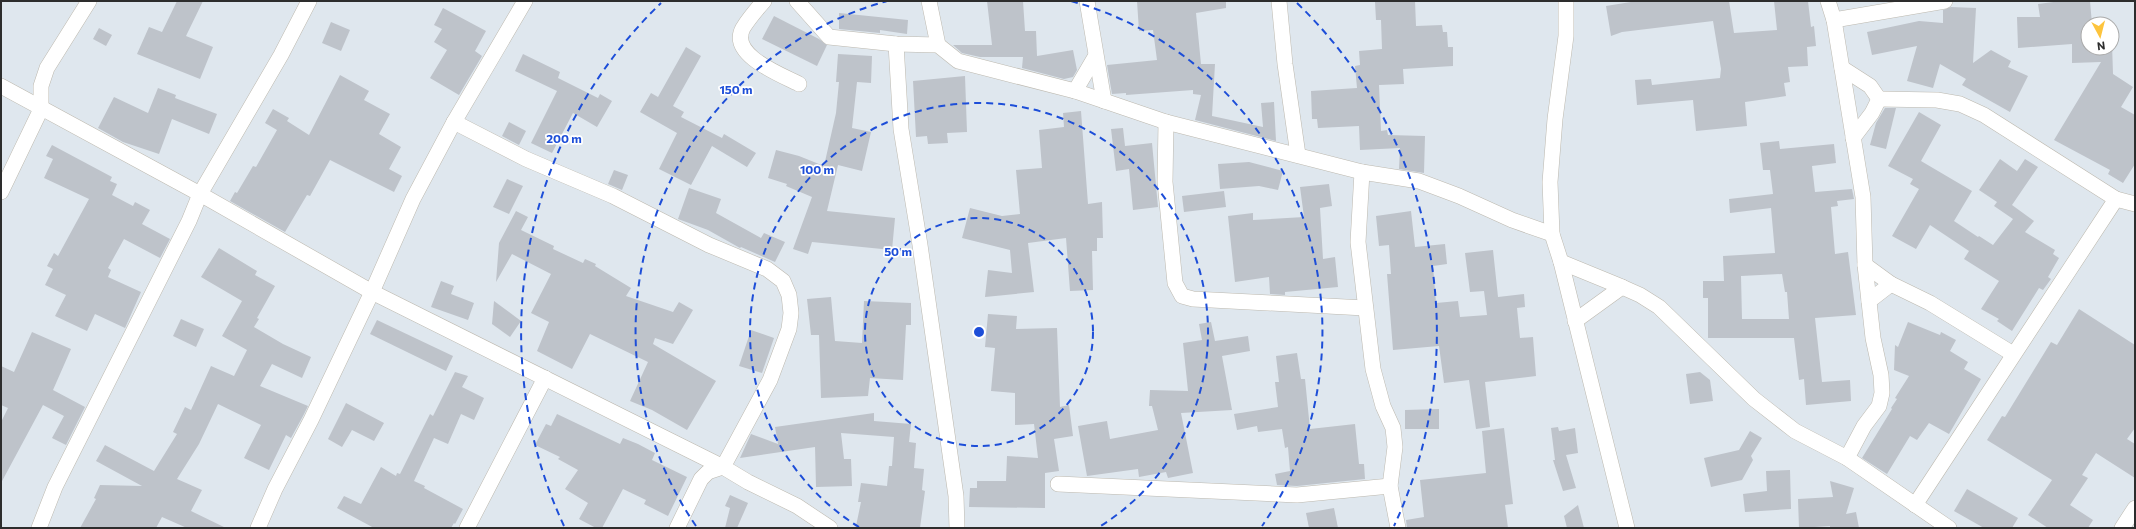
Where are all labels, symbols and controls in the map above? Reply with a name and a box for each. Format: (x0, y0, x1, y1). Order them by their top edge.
north arrow (2080, 16, 2120, 56)
text: N (2096, 39, 2106, 53)
text: 150 m (719, 82, 753, 96)
text: 200 m (546, 131, 582, 145)
text: 100 m (800, 162, 834, 176)
text: 50 m (884, 244, 912, 258)
centre of rings (972, 325, 986, 339)

